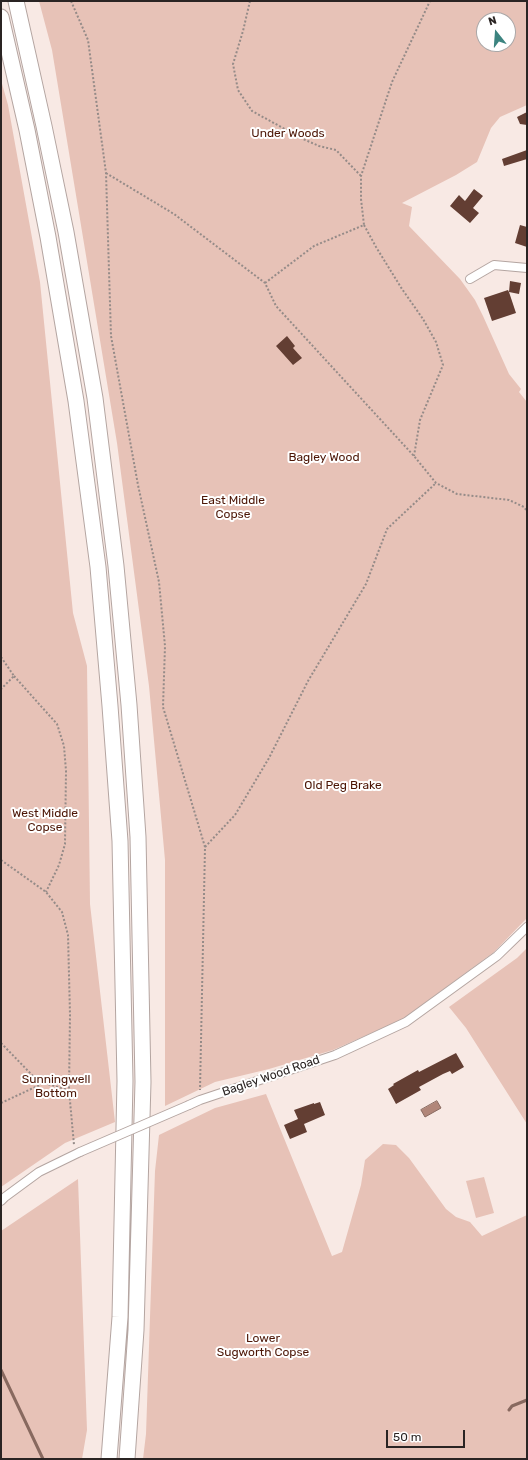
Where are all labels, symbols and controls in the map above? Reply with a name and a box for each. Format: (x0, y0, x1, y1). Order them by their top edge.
north arrow (476, 12, 516, 52)
text: N (487, 14, 498, 28)
park label: Under Woods (251, 127, 325, 141)
park label: Bagley Wood (288, 451, 360, 465)
park label: East Middle Copse (201, 494, 265, 522)
park label: Old Peg Brake (304, 779, 382, 793)
park label: West Middle Copse (12, 807, 78, 835)
street label: Bagley Wood Road (220, 1053, 322, 1099)
park label: Sunningwell Bottom (22, 1073, 90, 1101)
park label: Lower Sugworth Copse (217, 1332, 309, 1360)
scale bar (388, 1422, 467, 1448)
text: 50 m (393, 1430, 421, 1444)

